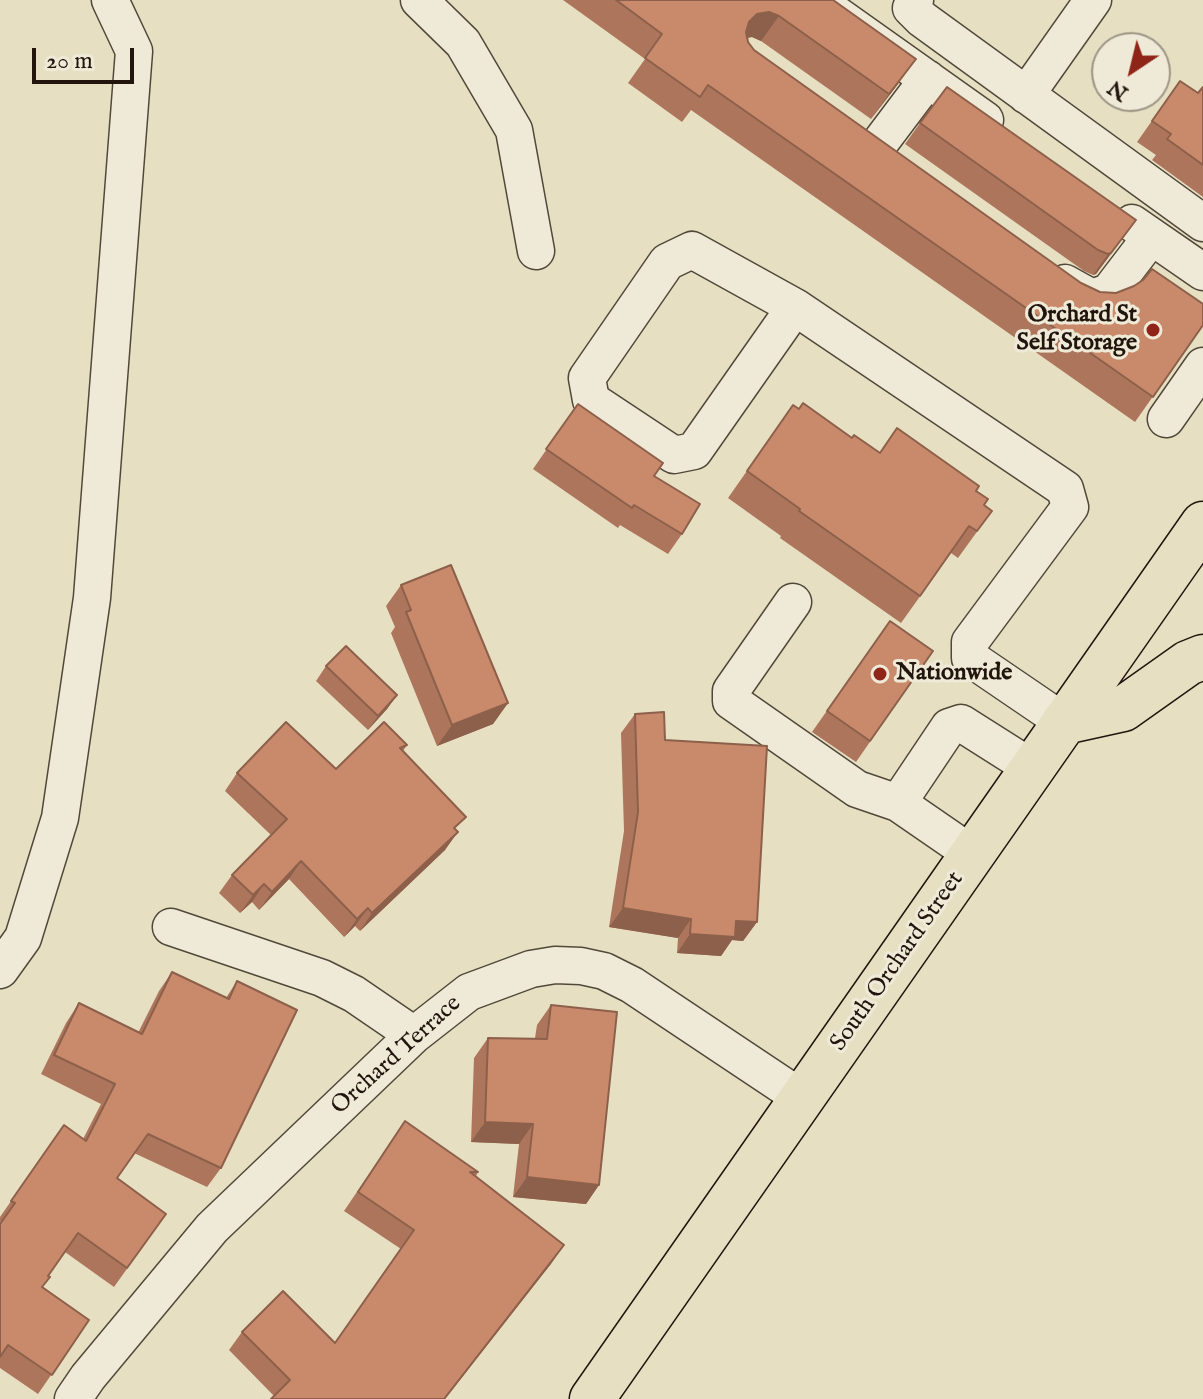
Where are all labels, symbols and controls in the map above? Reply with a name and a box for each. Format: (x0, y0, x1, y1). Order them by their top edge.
scale bar (36, 32, 138, 82)
north arrow (1091, 32, 1171, 112)
text: 20 m (46, 46, 93, 77)
text: N (1103, 73, 1134, 107)
place label: Orchard St Self Storage (1017, 302, 1137, 358)
marker: Orchard St Self Storage (1144, 321, 1162, 339)
place label: Nationwide (896, 660, 1012, 688)
marker: Nationwide (871, 665, 889, 683)
street label: South Orchard Street (825, 867, 971, 1057)
street label: Orchard Terrace (326, 990, 468, 1122)

